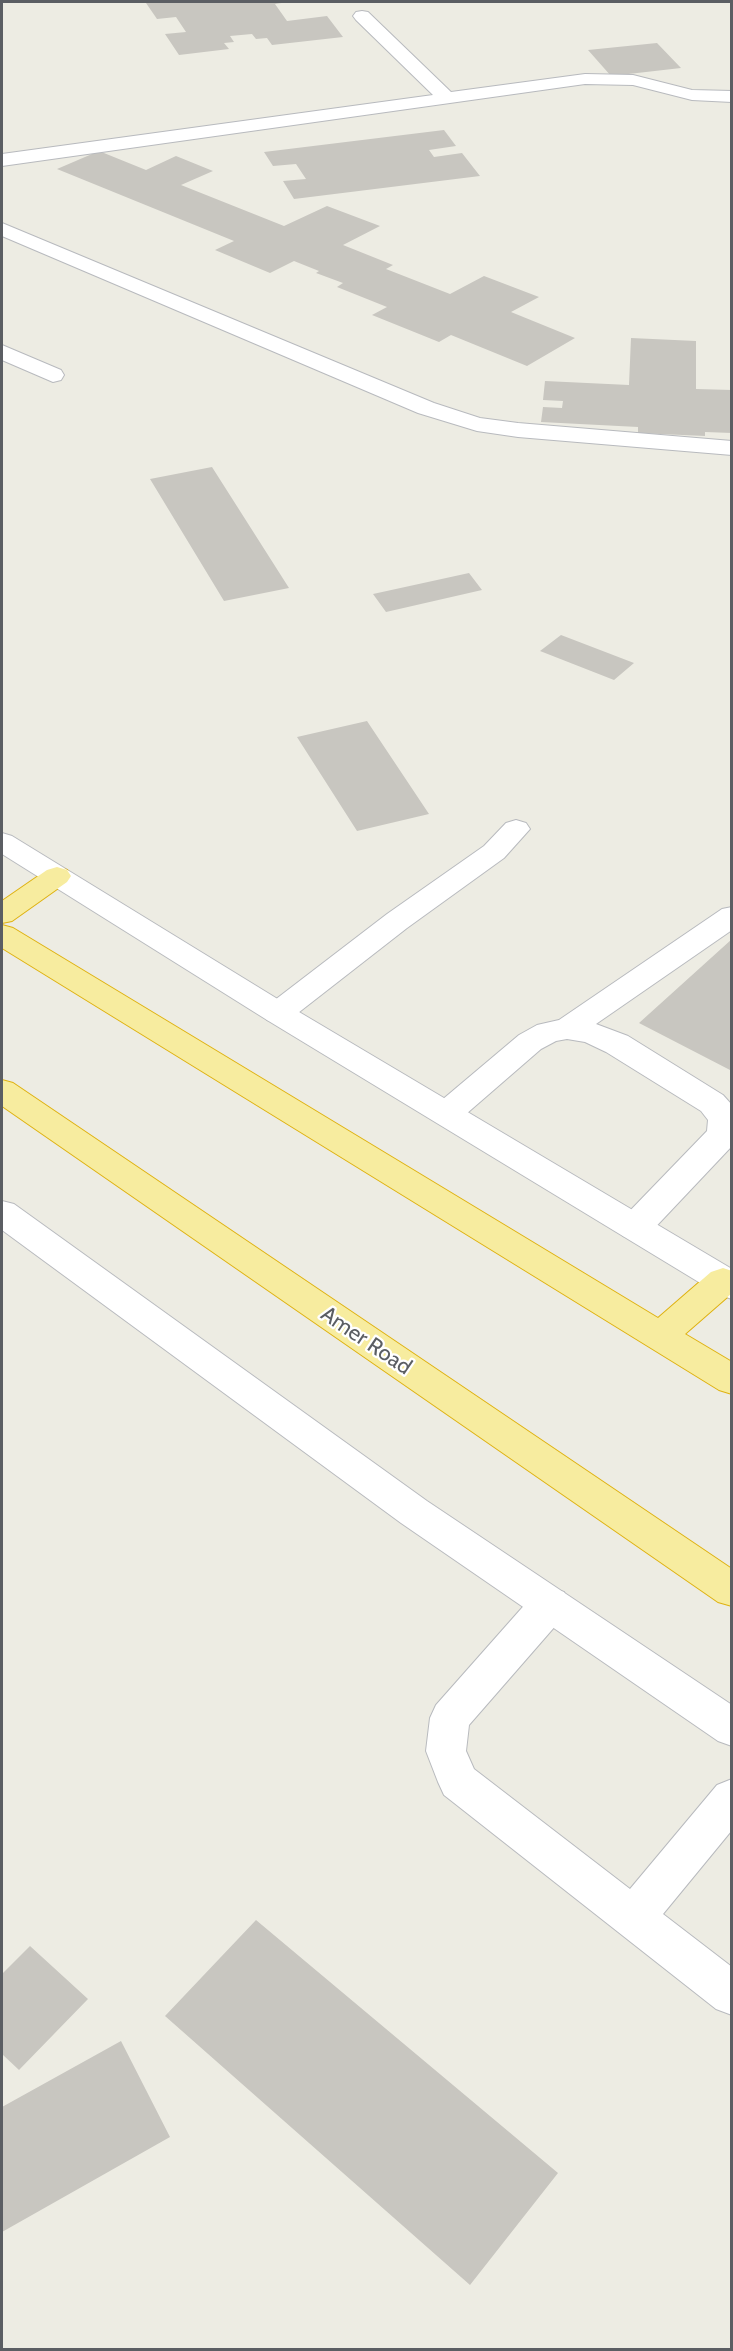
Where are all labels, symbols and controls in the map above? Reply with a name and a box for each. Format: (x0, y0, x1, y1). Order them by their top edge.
street label: Amer Road (316, 1301, 416, 1381)

